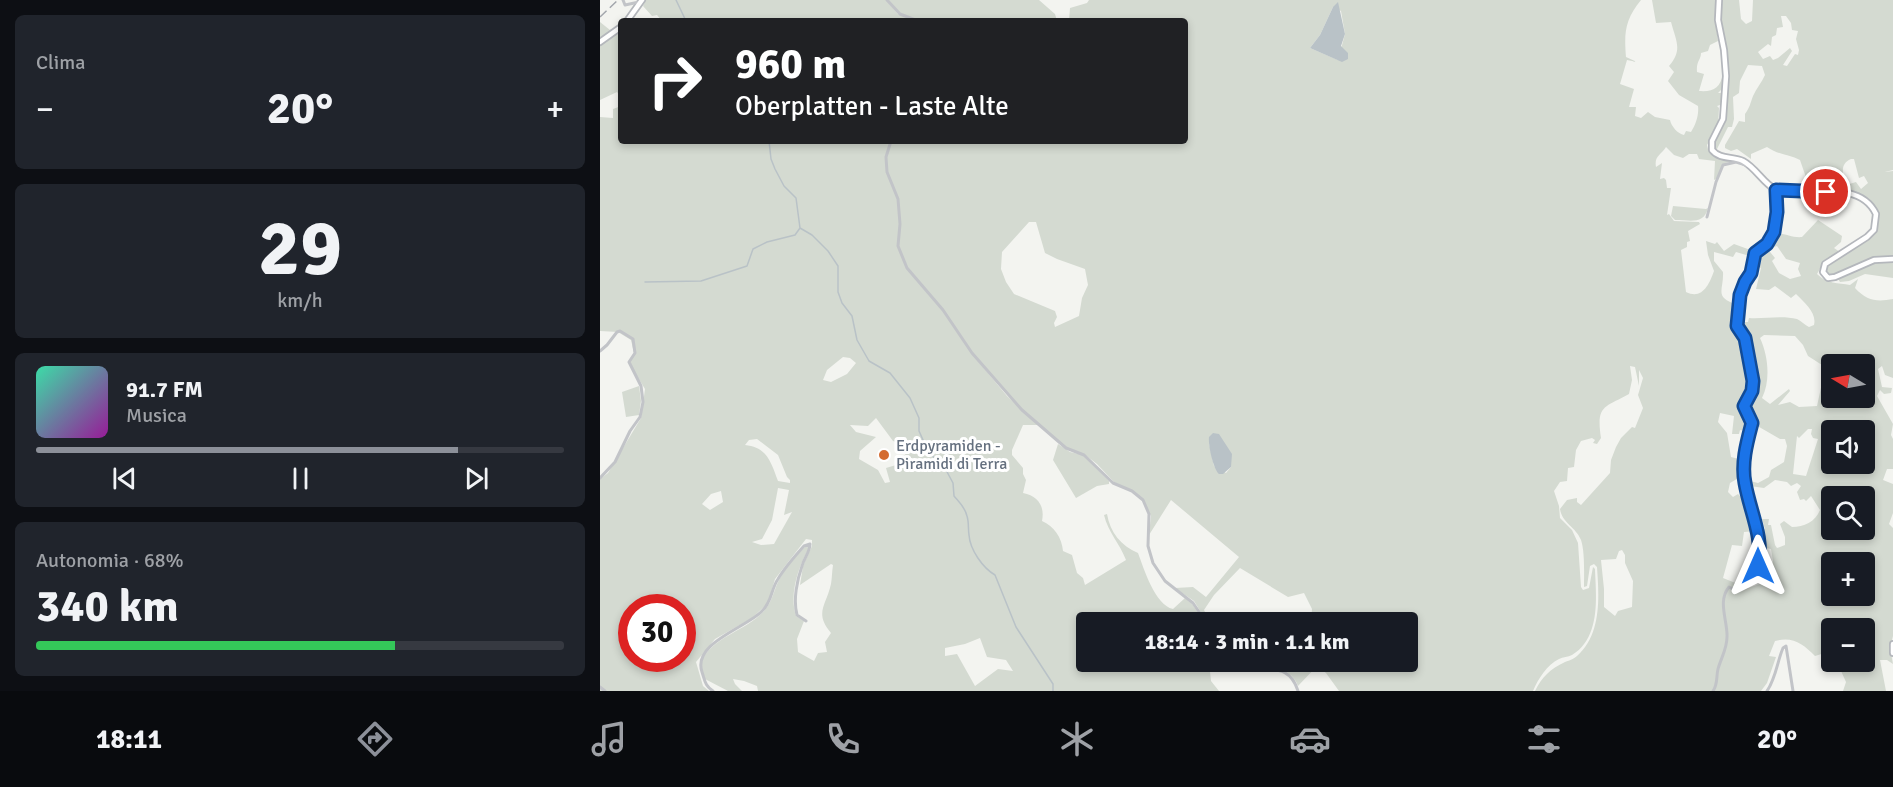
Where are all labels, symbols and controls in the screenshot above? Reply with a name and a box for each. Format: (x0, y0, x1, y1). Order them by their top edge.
text: 960 m (735, 39, 846, 90)
icon: right (636, 42, 714, 120)
text: Clima (36, 50, 85, 75)
text: 20° (267, 81, 333, 136)
text: − (36, 89, 54, 130)
text: + (546, 89, 564, 130)
text: Oberplatten - Laste Alte (735, 90, 1009, 123)
pin (1800, 166, 1851, 217)
icon: arrive (1809, 175, 1842, 208)
text: 29 (258, 201, 342, 297)
text: km/h (277, 288, 323, 313)
north arrow (1821, 354, 1875, 408)
map controls (1821, 354, 1875, 672)
text: 91.7 FM (126, 376, 203, 403)
text: Musica (126, 403, 187, 428)
button: sound (1821, 420, 1875, 474)
place label: Erdpyramiden - Piramidi di Terra (896, 436, 1007, 474)
marker: Erdpyramiden - Piramidi di Terra (877, 448, 891, 462)
icon: previous (108, 462, 141, 495)
icon: pause (284, 462, 317, 495)
icon: next (460, 462, 493, 495)
button: search (1821, 486, 1875, 540)
position arrow (1726, 534, 1790, 598)
text: Autonomia · 68% (36, 548, 184, 573)
button: + (1821, 552, 1875, 606)
text: 340 km (36, 579, 179, 634)
speed limit sign: 30 (618, 594, 696, 672)
button: − (1821, 618, 1875, 672)
text: 18:14 · 3 min · 1.1 km (1144, 628, 1350, 655)
icon: directions (354, 718, 396, 760)
icon: music (588, 718, 630, 760)
icon: phone (822, 718, 864, 760)
icon: climate (1056, 718, 1098, 760)
icon: car (1289, 718, 1331, 760)
icon: filters (1523, 718, 1565, 760)
text: 18:11 (96, 723, 162, 756)
text: 20° (1757, 723, 1797, 756)

